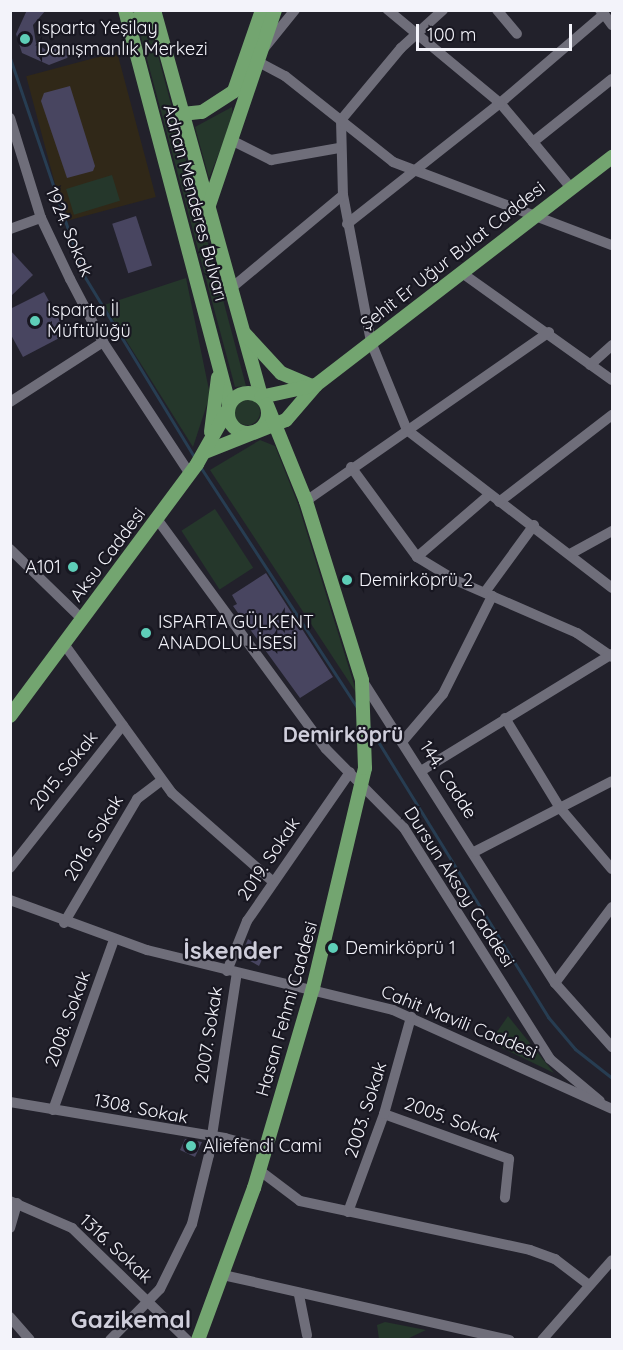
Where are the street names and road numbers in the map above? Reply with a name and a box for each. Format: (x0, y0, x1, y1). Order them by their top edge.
street label: Adnan Menderes Bulvarı (158, 102, 232, 304)
street label: Şehit Er Uğur Bulat Caddesi (356, 177, 550, 335)
street label: 1924. Sokak (40, 184, 98, 280)
street label: Aksu Caddesi (66, 504, 150, 606)
street label: 2015. Sokak (25, 727, 103, 815)
street label: 144. Cadde (415, 737, 481, 823)
street label: 2016. Sokak (60, 791, 128, 885)
street label: Dursun Aksoy Caddesi (399, 803, 519, 971)
street label: 2019. Sokak (233, 813, 305, 905)
street label: Hasan Fehmi Caddesi (252, 919, 322, 1099)
street label: 2008. Sokak (41, 968, 95, 1070)
street label: Cahit Mavili Caddesi (378, 981, 540, 1063)
street label: 2007. Sokak (191, 985, 227, 1085)
street label: 2003. Sokak (340, 1059, 392, 1161)
street label: 1308. Sokak (92, 1089, 190, 1129)
street label: 2005. Sokak (401, 1093, 503, 1147)
street label: 1316. Sokak (75, 1210, 157, 1288)

